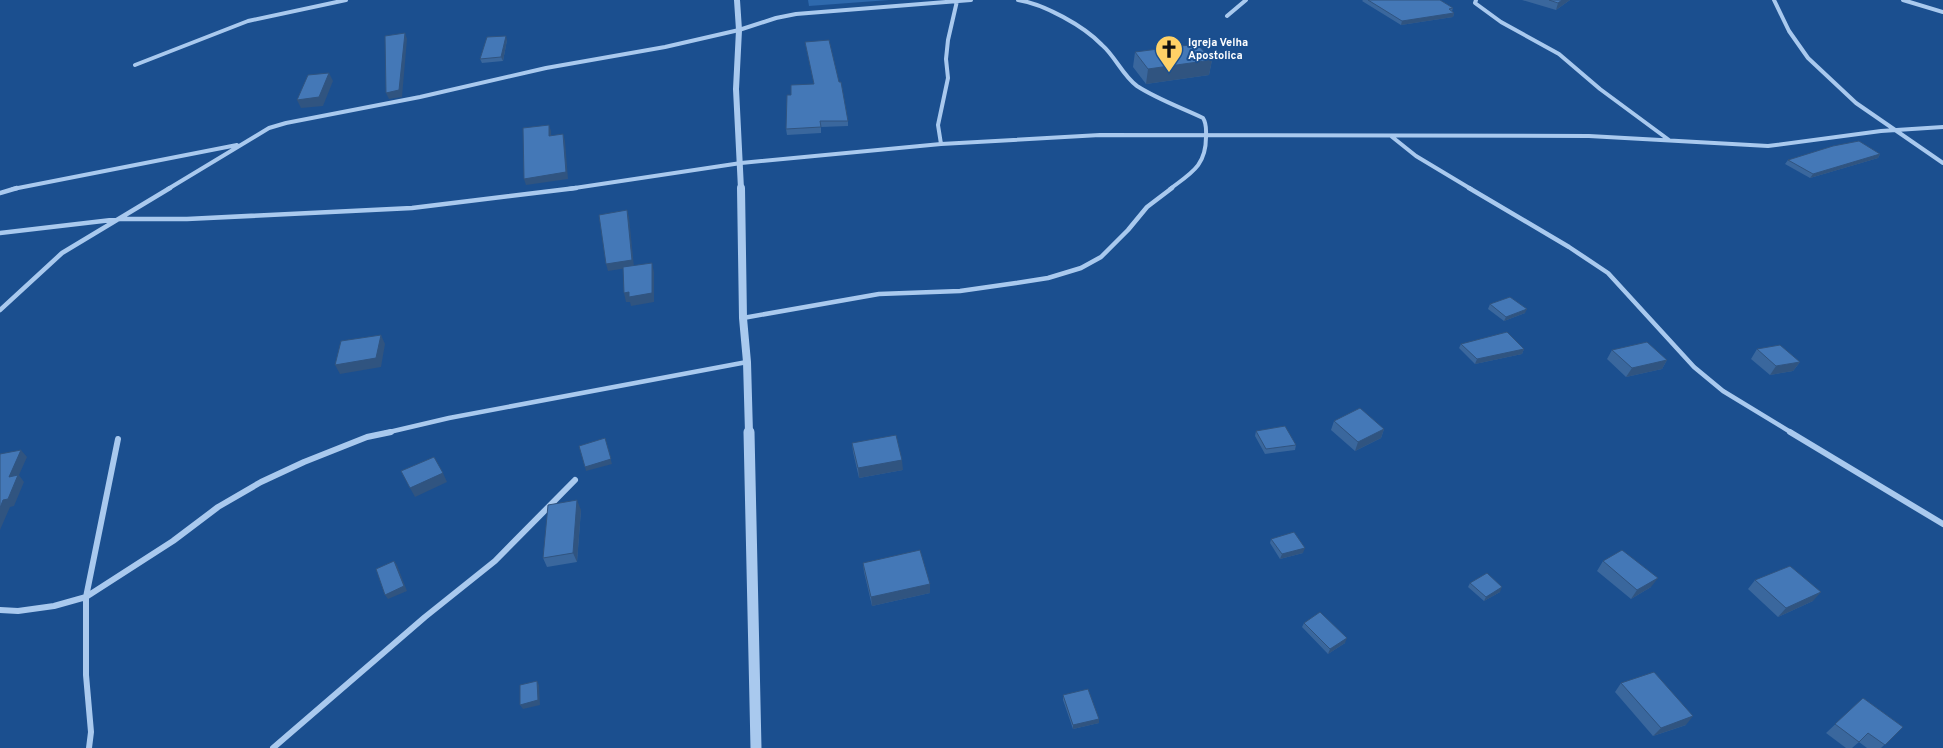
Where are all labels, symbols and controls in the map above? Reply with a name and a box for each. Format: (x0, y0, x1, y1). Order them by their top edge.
church icon: Igreja Velha Apostolica (1154, 34, 1184, 73)
place label: Igreja Velha Apostolica (1188, 36, 1248, 63)

